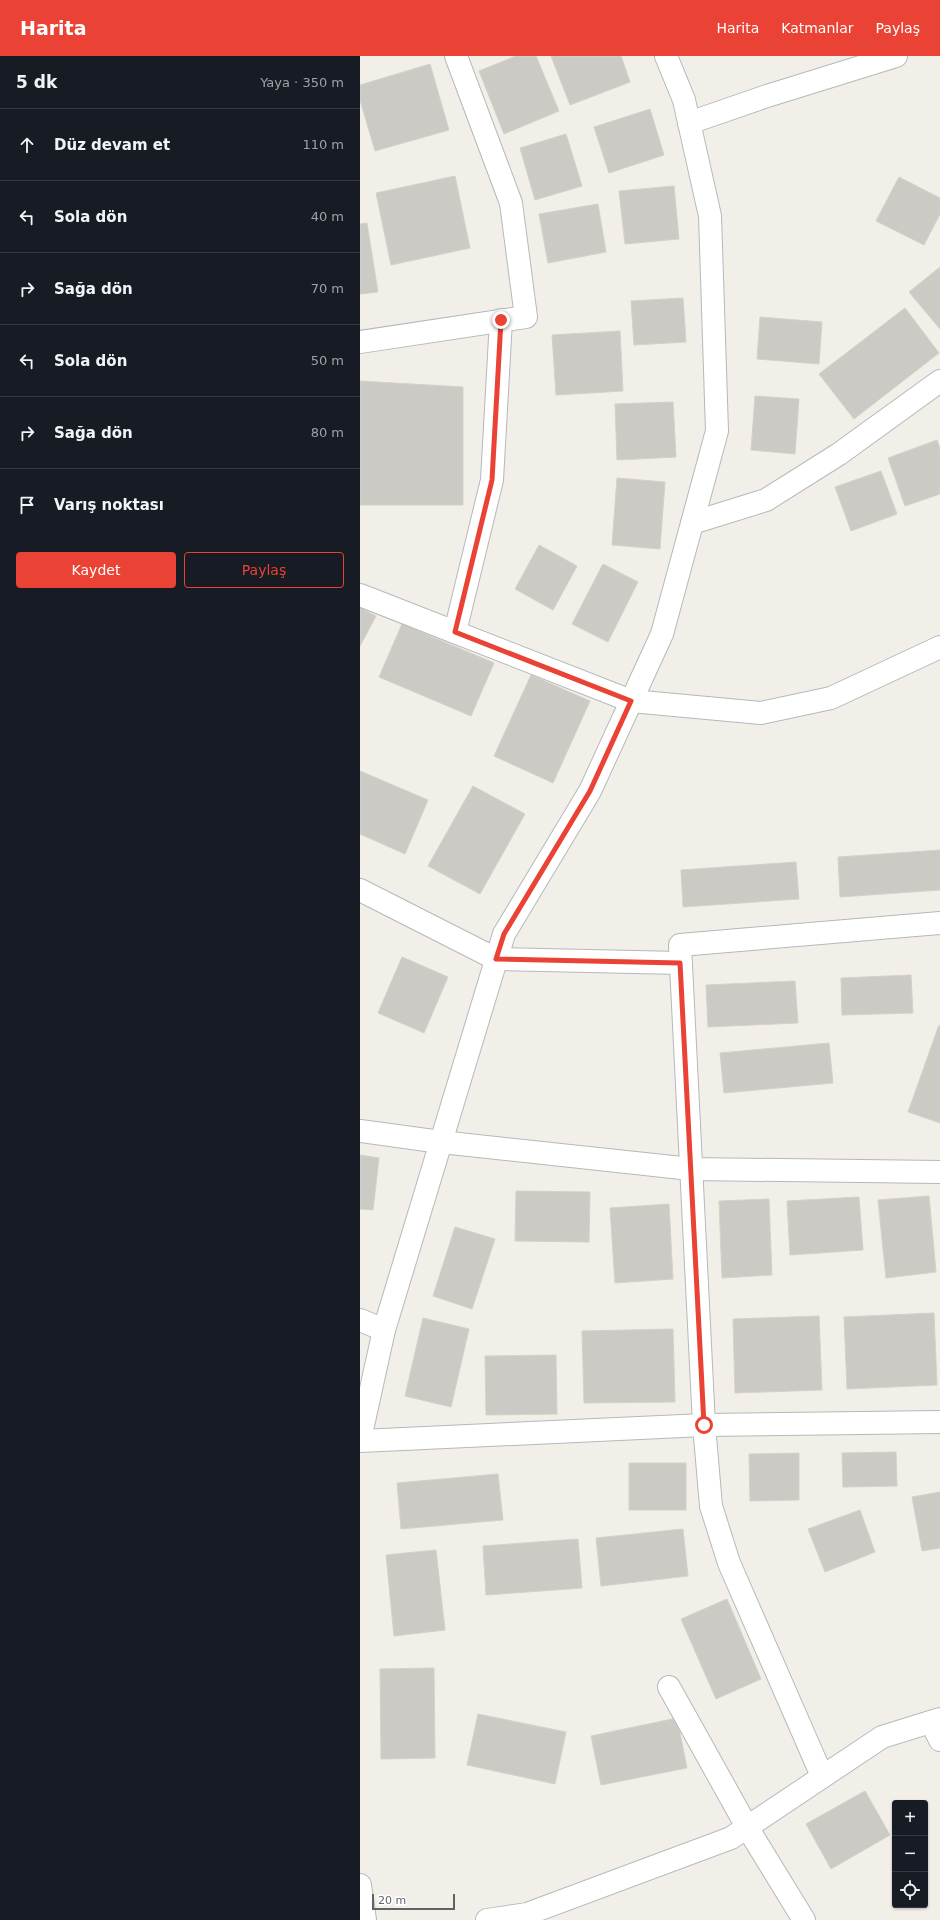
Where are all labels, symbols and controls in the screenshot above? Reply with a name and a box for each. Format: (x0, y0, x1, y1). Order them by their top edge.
text: Harita (20, 17, 87, 39)
text: Harita (716, 20, 759, 36)
text: Katmanlar (781, 20, 854, 36)
text: Paylaş (876, 20, 920, 36)
text: 5 dk (16, 72, 57, 92)
text: Yaya · 350 m (260, 75, 344, 90)
icon: ahead (16, 134, 38, 156)
text: Düz devam et (54, 136, 170, 154)
text: 110 m (302, 137, 344, 152)
icon: left (16, 206, 38, 228)
text: Sola dön (54, 208, 127, 226)
text: 40 m (311, 209, 344, 224)
icon: right (16, 278, 38, 300)
text: Sağa dön (54, 280, 133, 298)
text: 70 m (311, 281, 344, 296)
route end (492, 311, 510, 329)
icon: left (16, 350, 38, 372)
text: Sola dön (54, 352, 127, 370)
text: 50 m (311, 353, 344, 368)
icon: right (16, 422, 38, 444)
text: Sağa dön (54, 424, 133, 442)
text: 80 m (311, 425, 344, 440)
icon: arrive (16, 494, 38, 516)
text: Varış noktası (54, 496, 164, 514)
button: Kaydet (16, 552, 176, 588)
button: Paylaş (184, 552, 344, 588)
route start (695, 1416, 713, 1434)
map controls (892, 1800, 928, 1908)
button: + (892, 1800, 928, 1836)
button: − (892, 1836, 928, 1872)
button: locate (892, 1872, 928, 1908)
scale bar (372, 1892, 455, 1911)
text: 20 m (378, 1894, 406, 1907)

